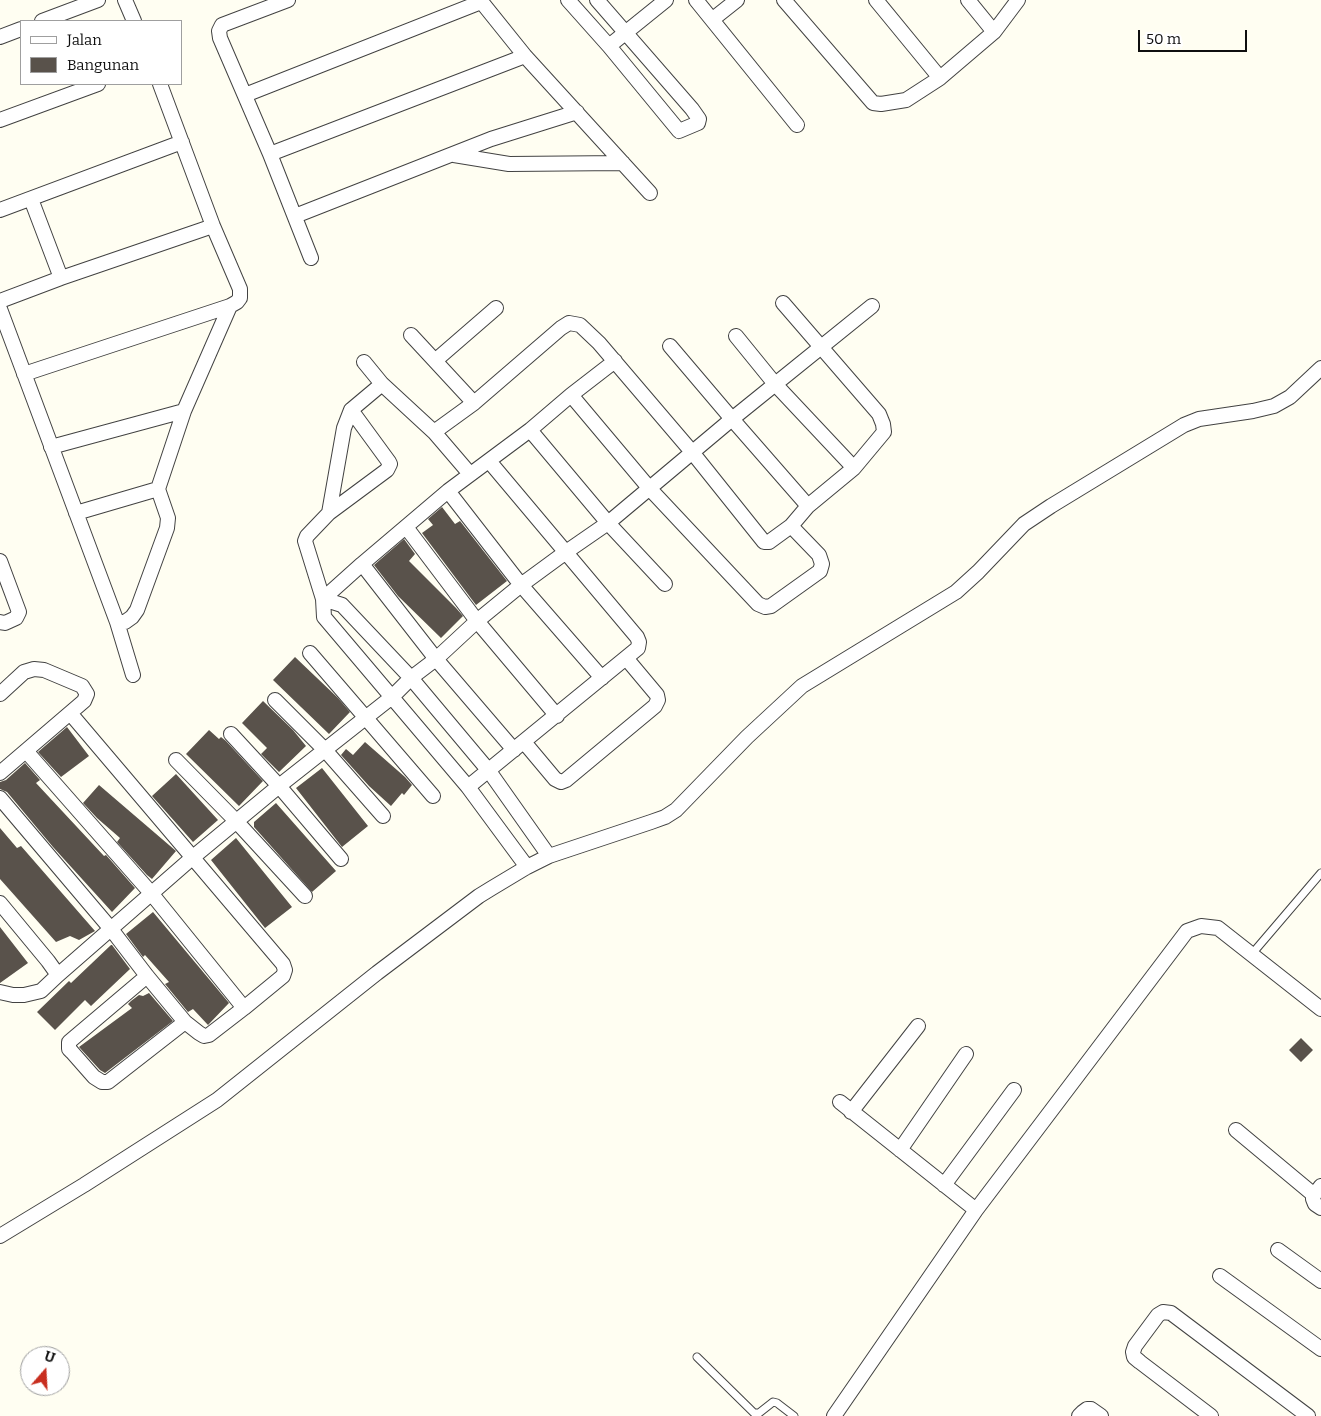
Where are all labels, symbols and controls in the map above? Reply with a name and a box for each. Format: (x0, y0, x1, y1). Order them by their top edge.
legend (20, 20, 182, 85)
scale bar (1141, 20, 1250, 52)
text: 50 m (1146, 30, 1181, 48)
text: Jalan (67, 31, 102, 49)
text: Bangunan (67, 56, 139, 74)
north arrow (20, 1346, 70, 1396)
text: U (42, 1348, 57, 1367)

